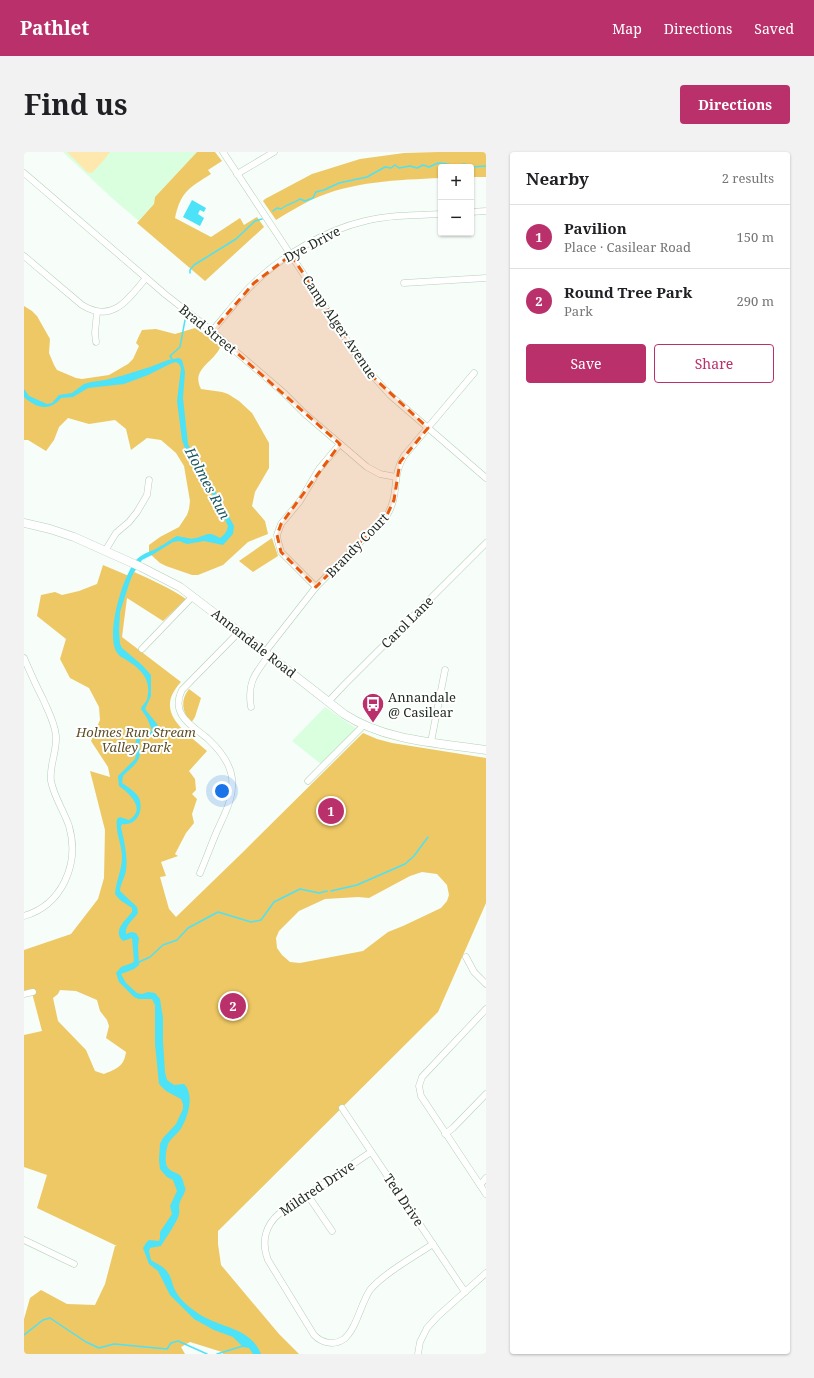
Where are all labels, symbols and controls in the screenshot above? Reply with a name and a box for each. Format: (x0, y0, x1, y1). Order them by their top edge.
text: Pathlet (20, 15, 89, 41)
text: Map (612, 19, 642, 38)
text: Directions (664, 19, 732, 38)
text: Saved (754, 19, 794, 38)
text: Find us (24, 85, 128, 123)
button: Directions (680, 85, 790, 124)
map controls (438, 164, 474, 236)
button: + (438, 164, 474, 200)
text: Nearby (526, 167, 589, 190)
text: 2 results (722, 169, 774, 187)
button: − (438, 200, 474, 236)
text: Pavilion (564, 218, 627, 238)
street label: Dye Drive (281, 222, 343, 266)
text: 1 (535, 228, 543, 246)
text: 150 m (737, 228, 774, 246)
text: Place · Casilear Road (564, 238, 691, 256)
street label: Camp Alger Avenue (298, 271, 382, 383)
text: Round Tree Park (564, 282, 692, 302)
text: 2 (535, 292, 543, 310)
text: 290 m (737, 292, 774, 310)
street label: Brad Street (175, 300, 241, 358)
text: Park (564, 302, 593, 320)
button: Save (526, 344, 646, 383)
button: Share (654, 344, 774, 383)
water label: Holmes Run (181, 443, 235, 523)
street label: Brandy Court (322, 509, 393, 581)
street label: Carol Lane (377, 592, 437, 652)
street label: Annandale Road (208, 604, 300, 682)
place label: Annandale @ Casilear (388, 688, 456, 721)
bus stop icon: Annandale @ Casilear (360, 691, 386, 724)
park label: Holmes Run Stream Valley Park (75, 723, 196, 756)
your location (212, 781, 232, 801)
pin: 1 (318, 796, 344, 826)
pin: 2 (220, 991, 246, 1021)
street label: Mildred Drive (276, 1156, 358, 1220)
street label: Ted Drive (380, 1170, 428, 1230)

